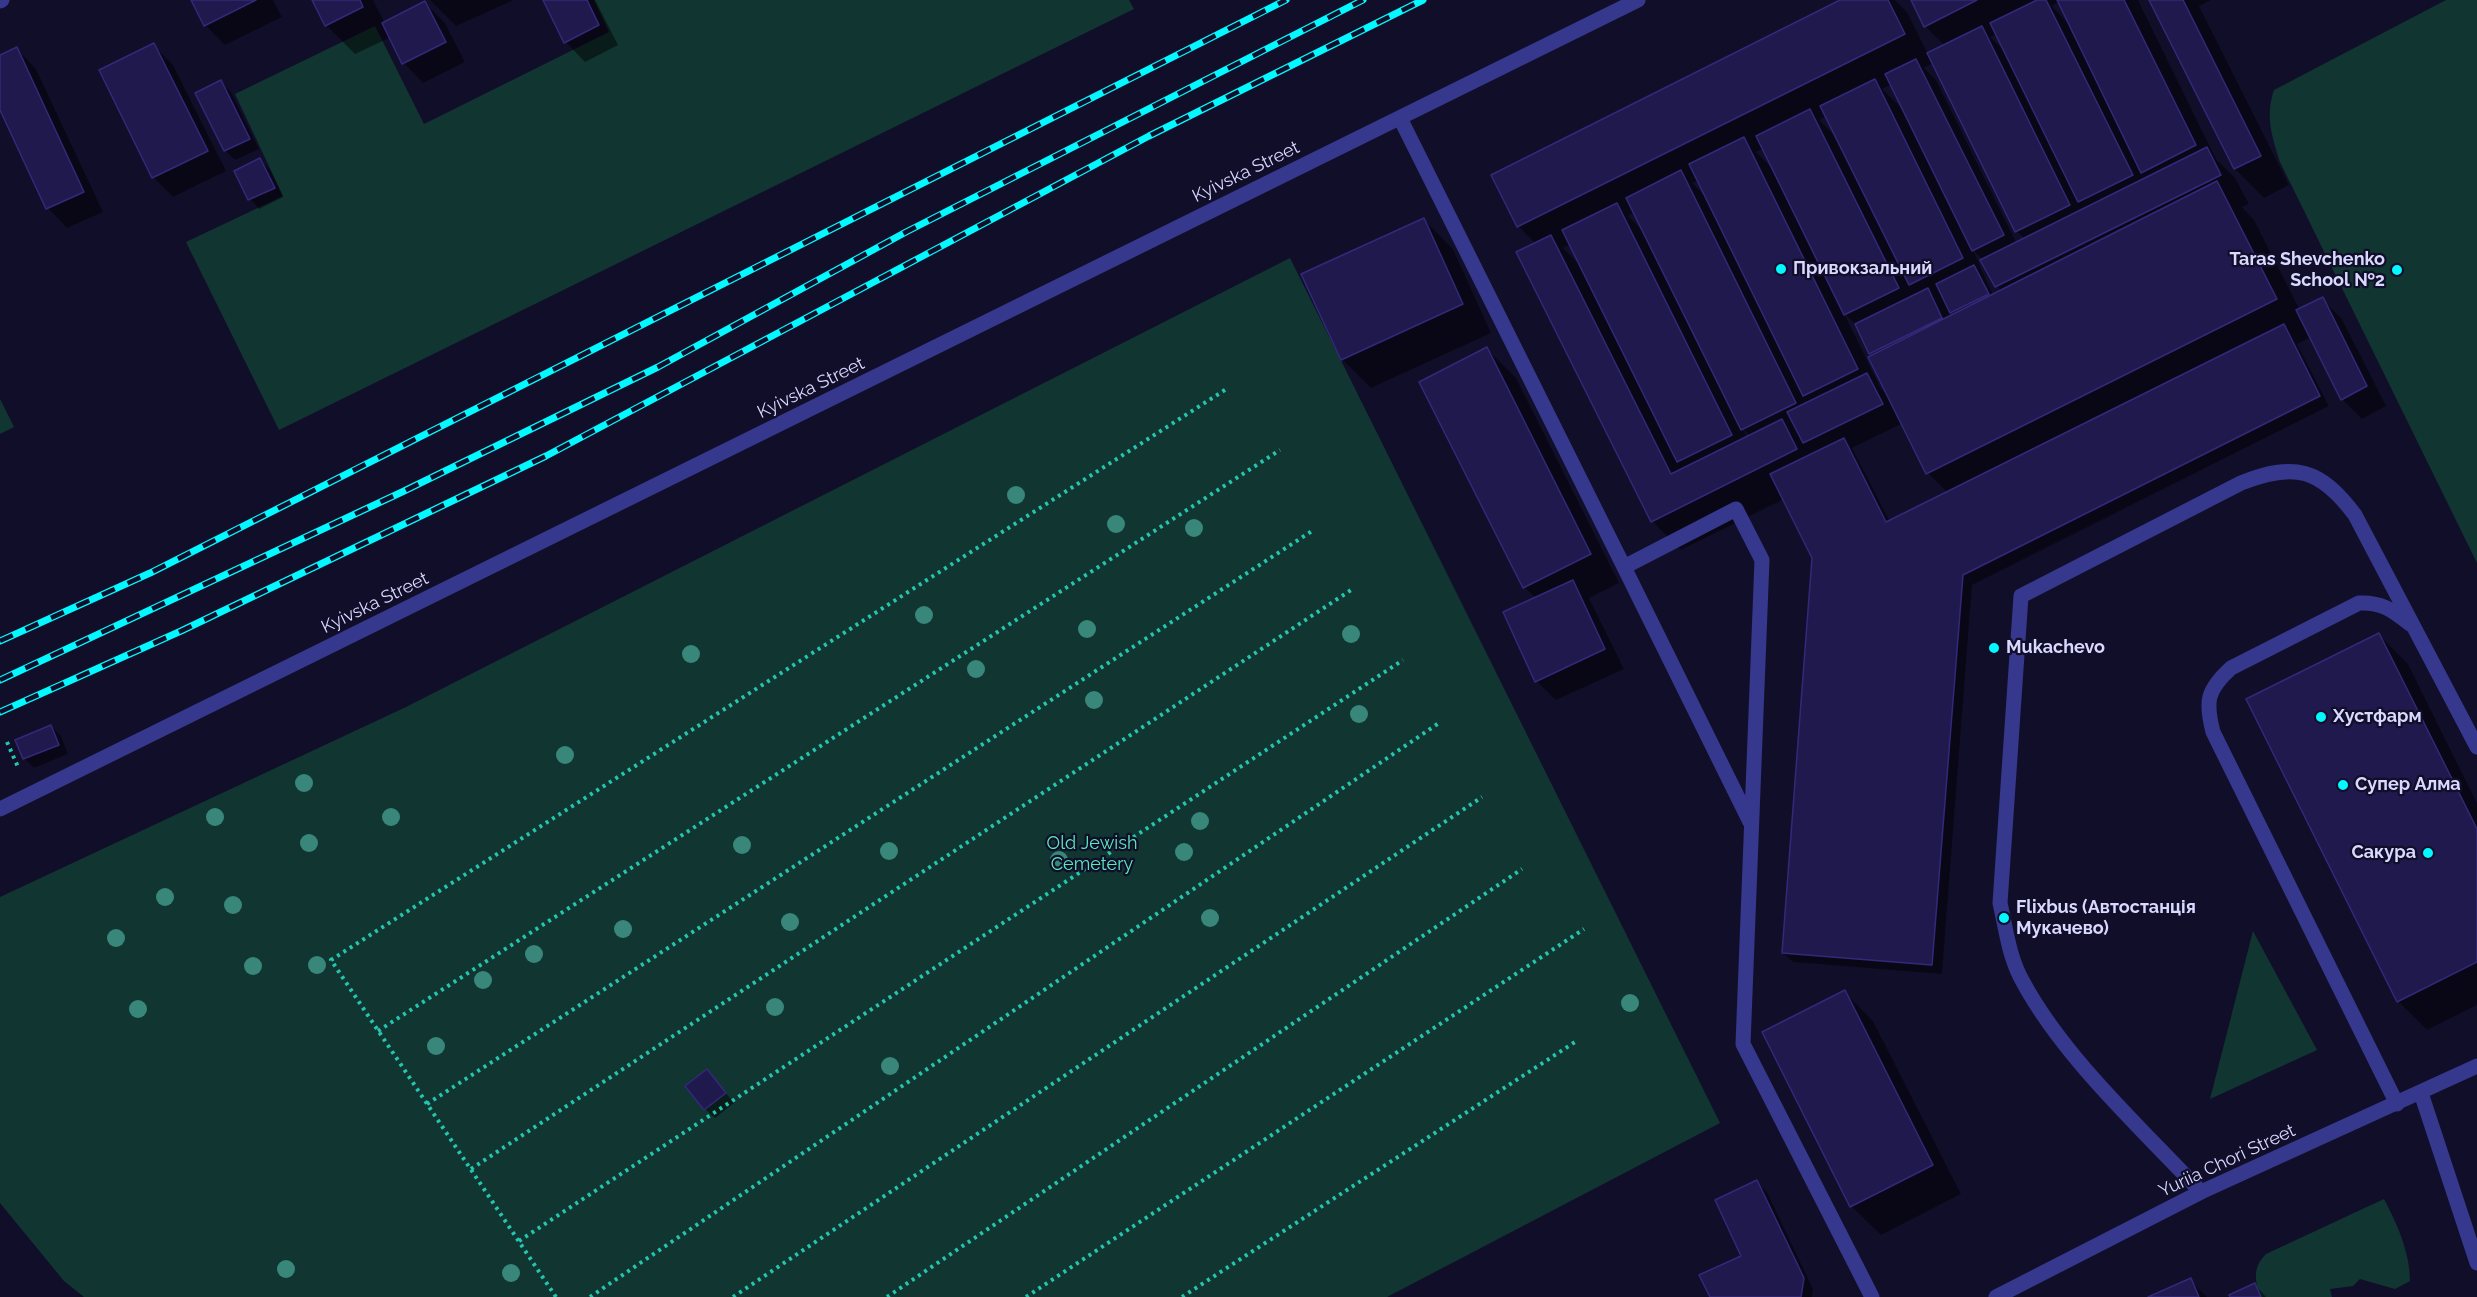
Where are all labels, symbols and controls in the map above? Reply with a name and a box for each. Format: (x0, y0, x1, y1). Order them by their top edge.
street label: Kyivska Street (1189, 137, 1303, 207)
place label: Taras Shevchenko School №2 (2230, 249, 2385, 292)
place label: Привокзальний (1793, 258, 1932, 280)
marker: Привокзальний (1774, 262, 1788, 276)
marker: Taras Shevchenko School №2 (2390, 263, 2404, 277)
street label: Kyivska Street (754, 353, 868, 423)
street label: Kyivska Street (318, 568, 432, 638)
place label: Mukachevo (2006, 637, 2105, 659)
marker: Mukachevo (1987, 641, 2001, 655)
place label: Хустфарм (2333, 706, 2422, 728)
marker: Хустфарм (2314, 710, 2328, 724)
place label: Супер Алма (2355, 774, 2461, 796)
marker: Супер Алма (2336, 778, 2350, 792)
park label: Old Jewish Cemetery (1047, 833, 1137, 876)
place label: Сакура (2351, 842, 2416, 864)
marker: Сакура (2421, 846, 2435, 860)
place label: Flixbus (Автостанція Мукачево) (2016, 897, 2196, 940)
marker: Flixbus (Автостанція Мукачево) (1997, 911, 2011, 925)
street label: Yuriia Chori Street (2155, 1120, 2299, 1202)

